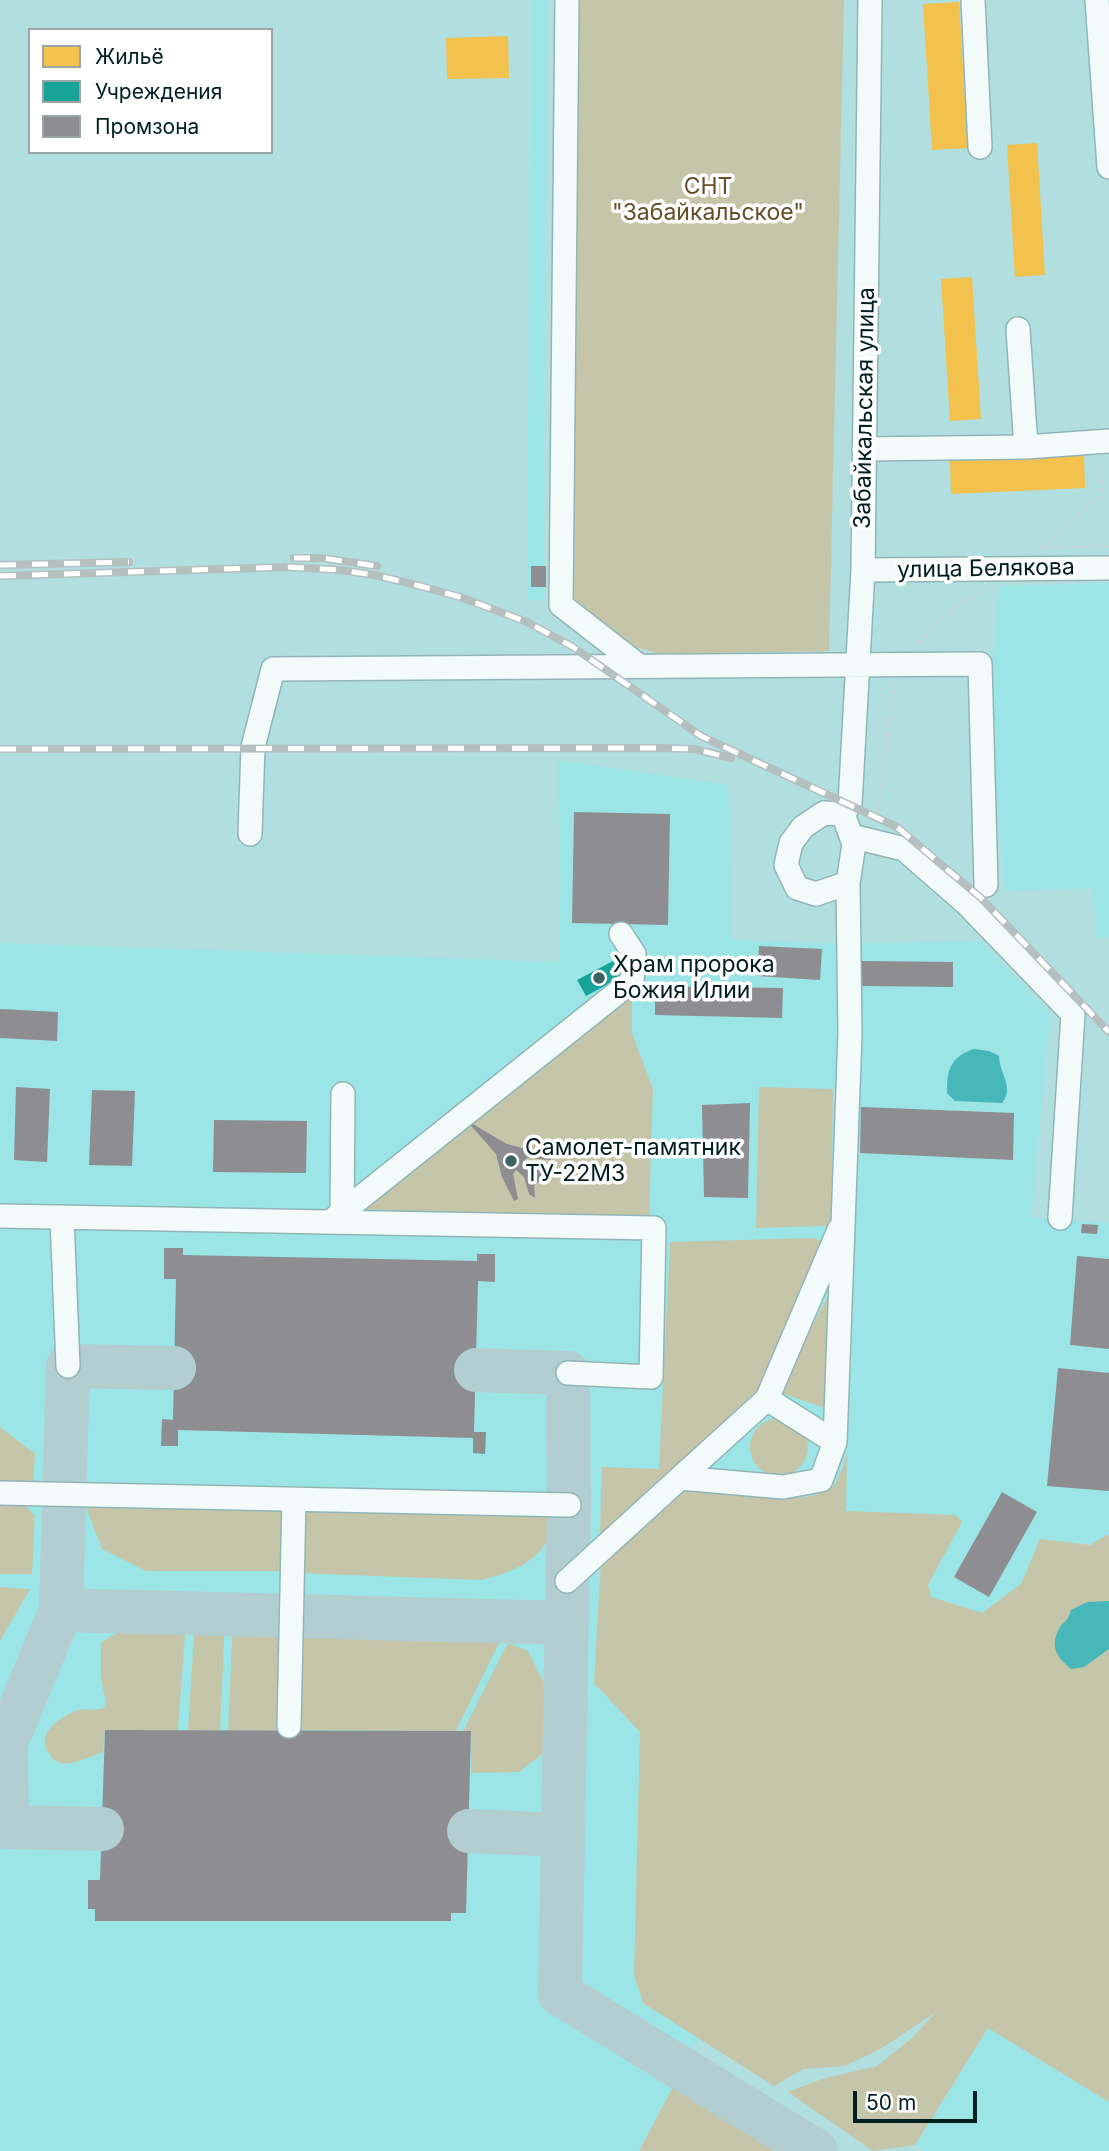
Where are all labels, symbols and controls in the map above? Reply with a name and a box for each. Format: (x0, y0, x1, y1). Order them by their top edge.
legend (28, 28, 273, 154)
text: Жильё (95, 44, 164, 69)
text: Учреждения (95, 79, 222, 104)
text: Промзона (95, 114, 199, 139)
park label: СНТ "Забайкальское" (612, 173, 804, 227)
street label: Забайкальская улица (849, 287, 881, 529)
street label: улица Белякова (897, 554, 1075, 584)
place label: Храм пророка Божия Илии (613, 951, 775, 1005)
marker: Храм пророка Божия Илии (591, 970, 607, 986)
place label: Самолет-памятник ТУ-22М3 (525, 1134, 741, 1188)
marker: Самолет-памятник ТУ-22М3 (503, 1153, 519, 1169)
scale bar (857, 2078, 981, 2122)
text: 50 m (866, 2090, 916, 2115)

